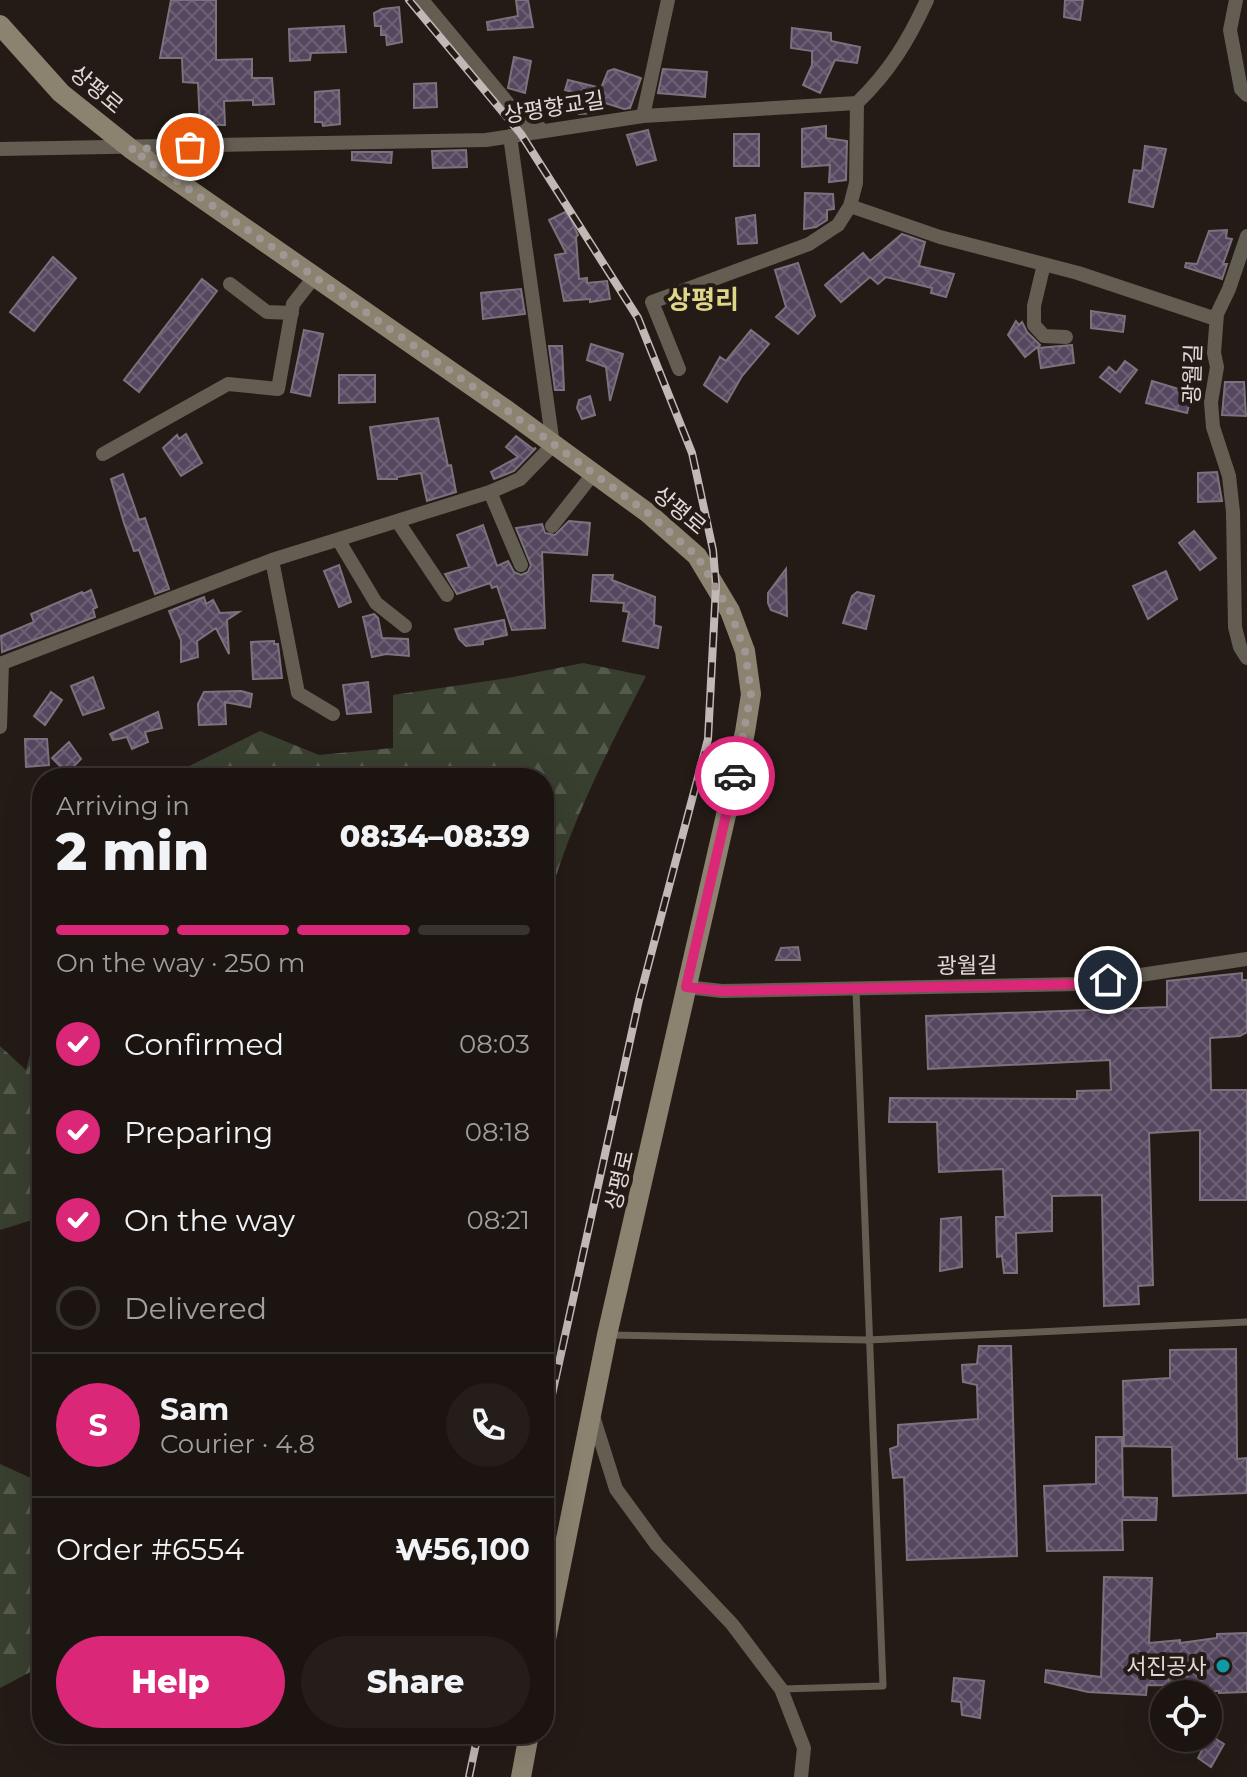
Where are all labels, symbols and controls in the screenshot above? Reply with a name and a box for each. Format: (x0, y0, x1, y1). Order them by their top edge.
street label: 상평로 (65, 60, 129, 119)
street label: 상평향교길 (502, 86, 606, 129)
pin (156, 113, 224, 181)
icon: bag (168, 125, 212, 169)
district label: 상평리 (667, 284, 739, 316)
street label: 광월길 (1178, 343, 1207, 405)
street label: 상평로 (648, 481, 712, 540)
courier (695, 736, 775, 816)
icon: car (713, 754, 757, 798)
text: Arriving in (56, 790, 190, 822)
text: 08:34–08:39 (340, 818, 530, 855)
text: 2 min (56, 820, 209, 883)
pin (1074, 946, 1142, 1014)
text: On the way · 250 m (56, 947, 305, 979)
street label: 광월길 (936, 951, 998, 980)
icon: home (1086, 958, 1130, 1002)
icon: check (56, 1022, 100, 1066)
text: Confirmed (124, 1026, 284, 1063)
text: 08:03 (459, 1028, 530, 1060)
icon: check (56, 1110, 100, 1154)
text: Preparing (124, 1114, 273, 1151)
text: 08:18 (465, 1116, 530, 1148)
street label: 상평로 (600, 1147, 639, 1213)
icon: check (56, 1198, 100, 1242)
text: On the way (124, 1202, 295, 1239)
text: 08:21 (467, 1204, 530, 1236)
text: Delivered (124, 1290, 267, 1327)
button: phone (446, 1383, 530, 1467)
text: Sam (160, 1391, 229, 1428)
text: S (88, 1407, 108, 1444)
text: Courier · 4.8 (160, 1428, 315, 1460)
text: Order #6554 (56, 1531, 244, 1568)
text: ₩56,100 (395, 1531, 530, 1568)
button: Help (56, 1636, 285, 1728)
button: Share (301, 1636, 530, 1728)
place label: 서진공사 (1126, 1653, 1207, 1680)
marker: 서진공사 (1214, 1657, 1232, 1675)
map controls (1150, 1680, 1222, 1752)
button: locate (1150, 1680, 1222, 1752)

